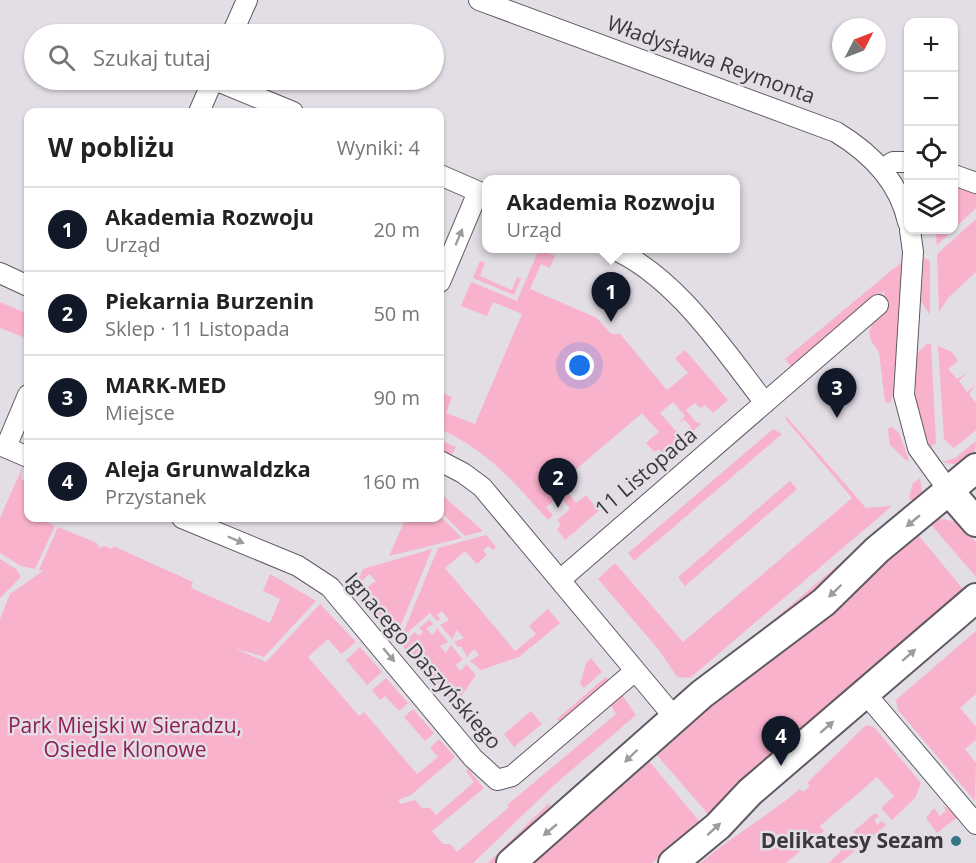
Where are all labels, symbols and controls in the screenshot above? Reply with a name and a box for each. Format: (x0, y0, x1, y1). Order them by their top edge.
street label: Władysława Reymonta (603, 8, 819, 110)
north arrow (832, 18, 886, 72)
map controls (904, 18, 958, 234)
button: + (904, 18, 958, 72)
search box (24, 24, 444, 90)
icon: search (45, 41, 78, 74)
text: Szukaj tutaj (93, 42, 211, 72)
button: − (904, 72, 958, 126)
button: locate (904, 126, 958, 180)
text: W pobliżu (48, 129, 175, 165)
text: Wyniki: 4 (337, 134, 420, 161)
popup (482, 175, 740, 253)
button: layers (904, 180, 958, 234)
text: Akademia Rozwoju (507, 186, 715, 216)
text: Akademia Rozwoju (105, 201, 314, 231)
text: 1 (62, 216, 73, 243)
text: 20 m (373, 216, 420, 243)
text: Urząd (507, 216, 562, 243)
one-way arrow (455, 228, 464, 246)
text: Urząd (105, 231, 160, 258)
pin: 1 (592, 272, 630, 322)
text: Piekarnia Burzenin (105, 285, 314, 315)
text: 2 (62, 300, 73, 327)
text: 50 m (373, 300, 420, 327)
text: Sklep · 11 Listopada (105, 315, 290, 342)
your location (565, 351, 594, 380)
pin: 3 (818, 368, 856, 418)
text: MARK-MED (105, 369, 226, 399)
text: 3 (62, 384, 73, 411)
text: 90 m (373, 384, 420, 411)
text: Miejsce (105, 399, 175, 426)
street label: 11 Listopada (589, 420, 702, 522)
text: Aleja Grunwaldzka (105, 453, 311, 483)
pin: 2 (538, 458, 578, 508)
text: 4 (62, 468, 73, 495)
text: 160 m (362, 468, 420, 495)
text: Przystanek (105, 483, 206, 510)
one-way arrow (906, 514, 921, 526)
one-way arrow (227, 536, 245, 545)
street label: Ignacego Daszyńskiego (339, 566, 508, 755)
one-way arrow (828, 584, 843, 598)
one-way arrow (382, 647, 395, 663)
one-way arrow (901, 649, 916, 662)
park label: Park Miejski w Sieradzu, Osiedle Klonowe (8, 711, 242, 763)
pin: 4 (762, 716, 800, 766)
one-way arrow (819, 721, 834, 734)
one-way arrow (623, 749, 638, 763)
one-way arrow (543, 823, 558, 836)
one-way arrow (706, 823, 721, 836)
place label: Delikatesy Sezam (761, 826, 944, 854)
marker: Delikatesy Sezam (949, 834, 963, 848)

